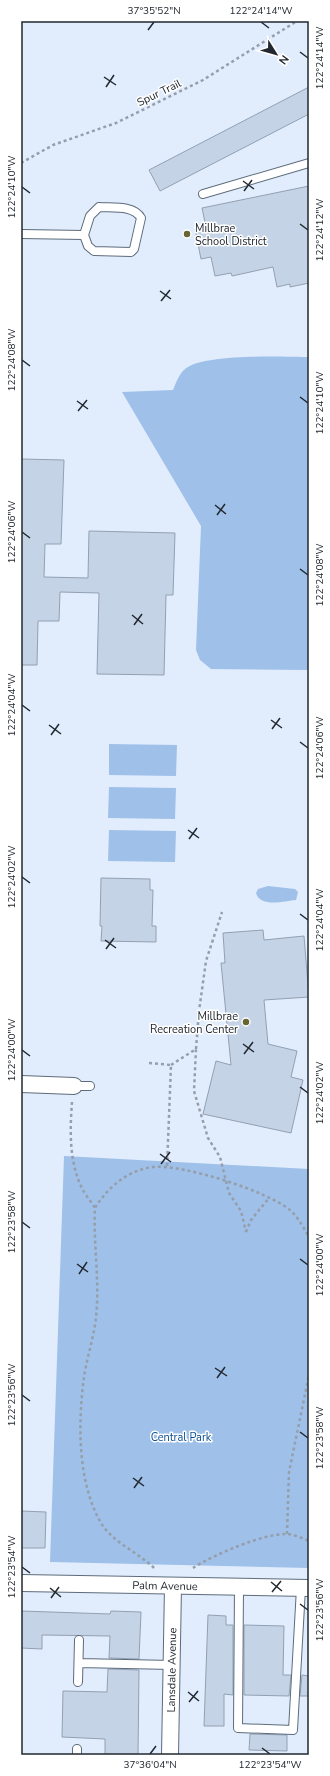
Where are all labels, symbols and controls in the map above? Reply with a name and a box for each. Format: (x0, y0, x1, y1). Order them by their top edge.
text: 37°35'52"N (127, 4, 181, 18)
text: 122°24'14"W (230, 4, 292, 18)
text: 122°24'14"W (313, 27, 327, 89)
north arrow (256, 34, 296, 74)
text: N (275, 52, 292, 68)
street label: Spur Trail (134, 76, 184, 110)
text: 122°24'10"W (5, 156, 19, 218)
text: 122°24'12"W (313, 199, 327, 261)
place label: Millbrae School District (195, 221, 267, 249)
marker: Millbrae School District (182, 229, 192, 239)
text: 122°24'08"W (5, 329, 19, 391)
text: 122°24'10"W (313, 372, 327, 434)
text: 122°24'06"W (5, 501, 19, 563)
text: 122°24'08"W (313, 544, 327, 606)
text: 122°24'04"W (5, 674, 19, 736)
text: 122°24'06"W (313, 717, 327, 779)
text: 122°24'02"W (5, 846, 19, 908)
text: 122°24'04"W (313, 889, 327, 951)
place label: Millbrae Recreation Center (150, 1009, 238, 1037)
marker: Millbrae Recreation Center (241, 1017, 251, 1027)
text: 122°24'00"W (5, 1019, 19, 1081)
text: 122°24'02"W (313, 1062, 327, 1124)
text: 122°23'58"W (5, 1191, 19, 1253)
text: 122°24'00"W (313, 1234, 327, 1296)
text: 122°23'56"W (5, 1364, 19, 1426)
text: 122°23'58"W (313, 1407, 327, 1469)
park label: Central Park (151, 1430, 212, 1445)
text: 122°23'54"W (5, 1536, 19, 1598)
street label: Palm Avenue (132, 1578, 198, 1594)
text: 122°23'56"W (313, 1579, 327, 1641)
street label: Lansdale Avenue (164, 1627, 180, 1713)
text: 37°36'04"N (123, 1758, 177, 1772)
text: 122°23'54"W (239, 1758, 301, 1772)

